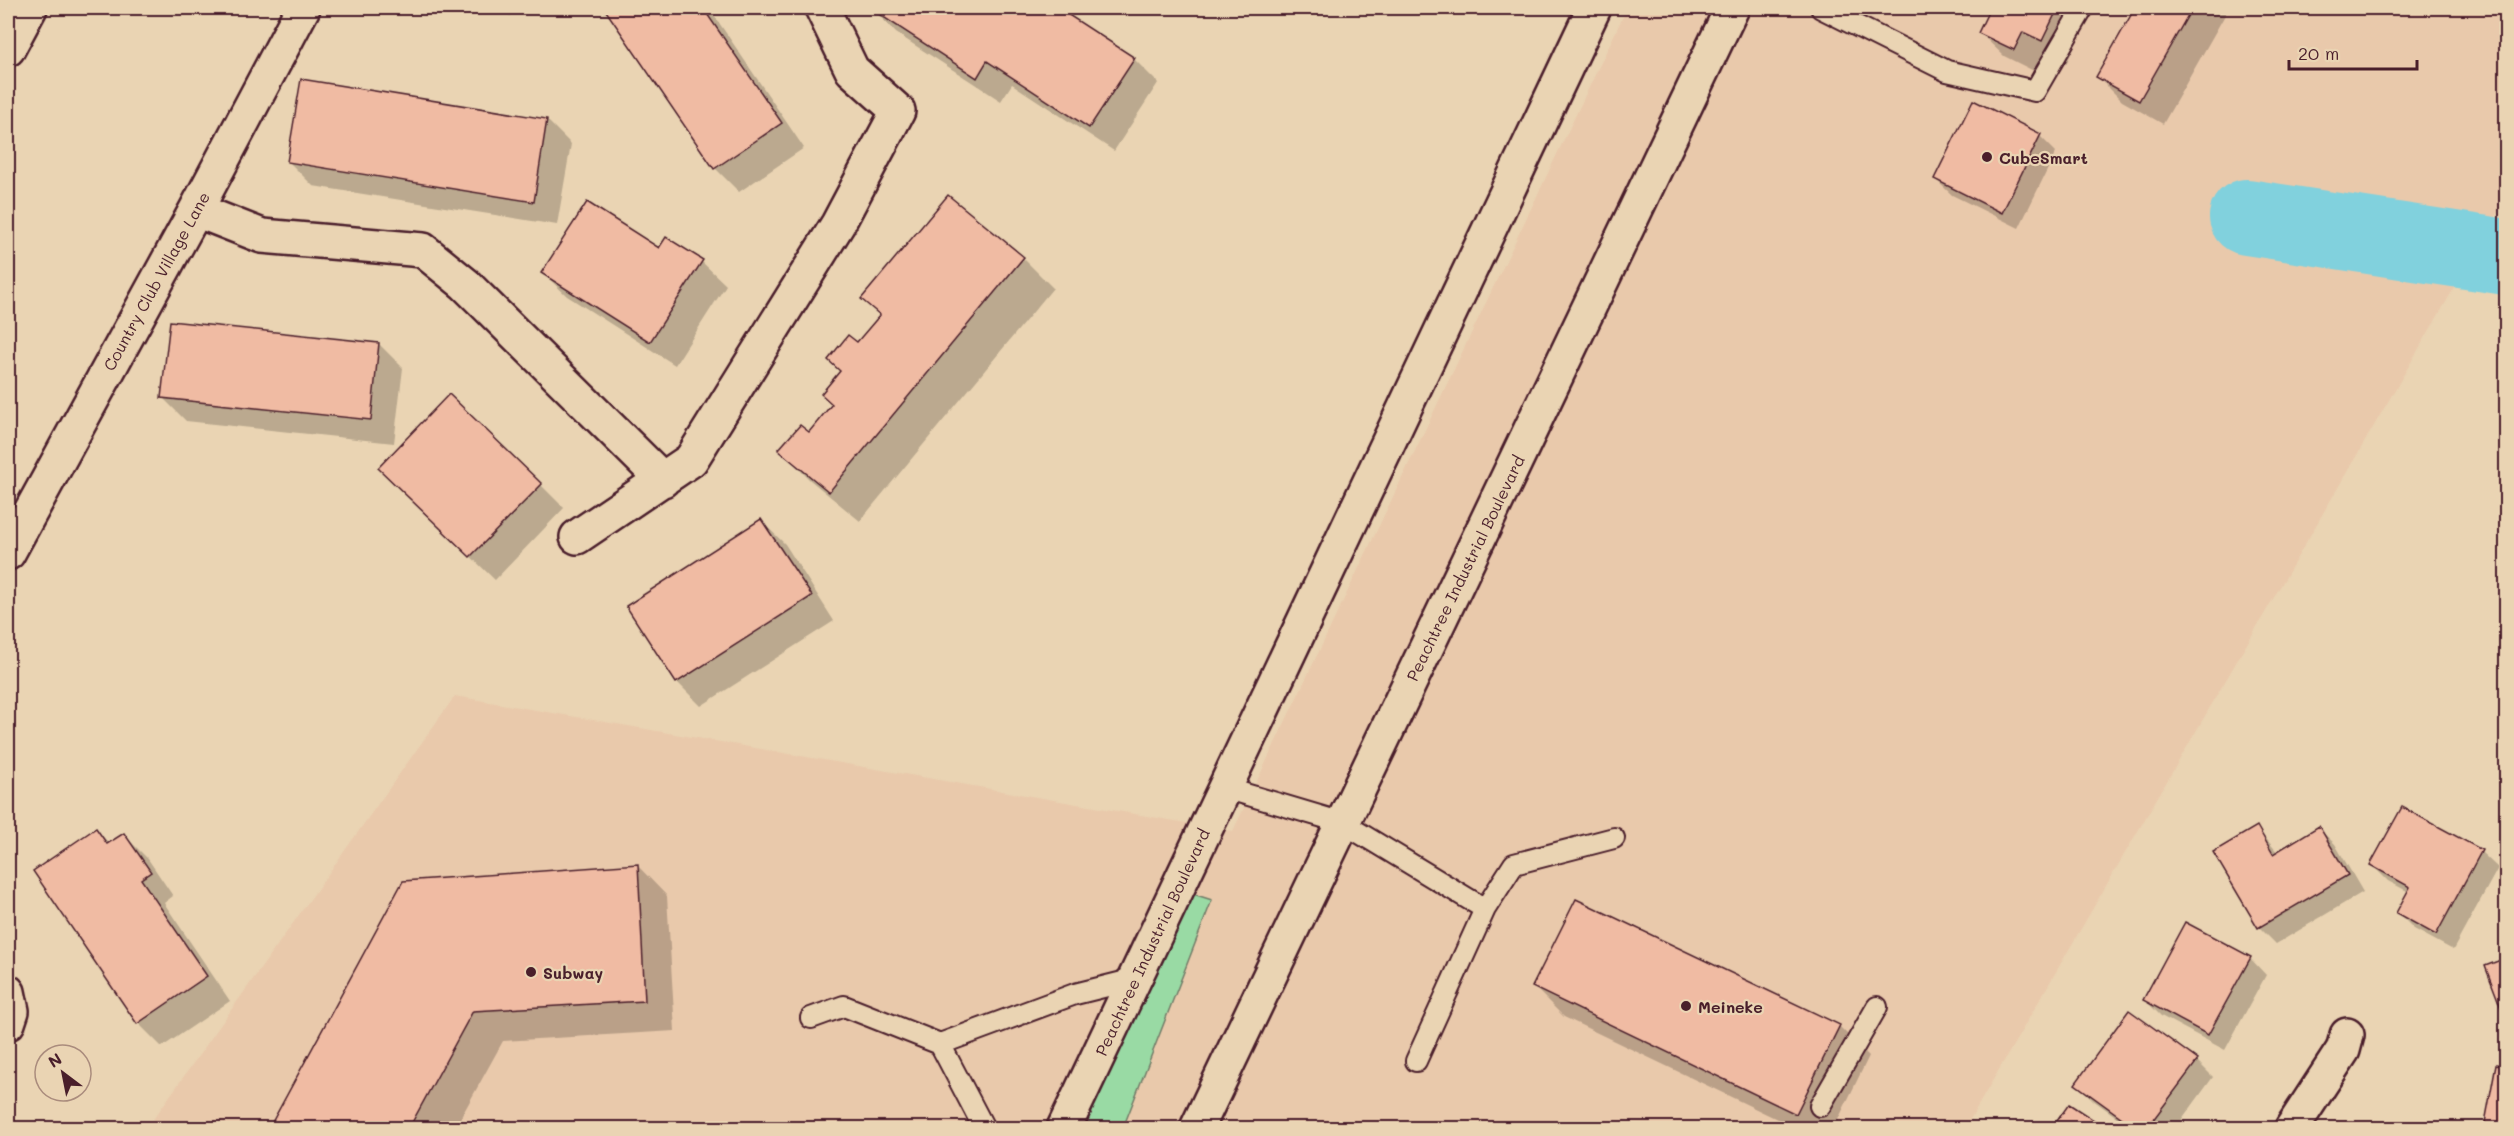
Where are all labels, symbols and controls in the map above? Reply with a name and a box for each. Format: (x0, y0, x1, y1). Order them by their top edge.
scale bar (2289, 33, 2416, 71)
text: 20 m (2298, 41, 2339, 65)
place label: CubeSmart (1999, 147, 2088, 168)
marker: CubeSmart (1980, 150, 1994, 164)
street label: Country Club Village Lane (98, 188, 214, 374)
street label: Peachtree Industrial Boulevard (1401, 452, 1529, 684)
street label: Peachtree Industrial Boulevard (1090, 825, 1214, 1059)
place label: Subway (543, 962, 604, 983)
marker: Subway (524, 965, 538, 979)
place label: Meineke (1698, 996, 1763, 1017)
marker: Meineke (1679, 999, 1693, 1013)
north arrow (33, 1043, 93, 1103)
text: N (44, 1048, 66, 1072)

